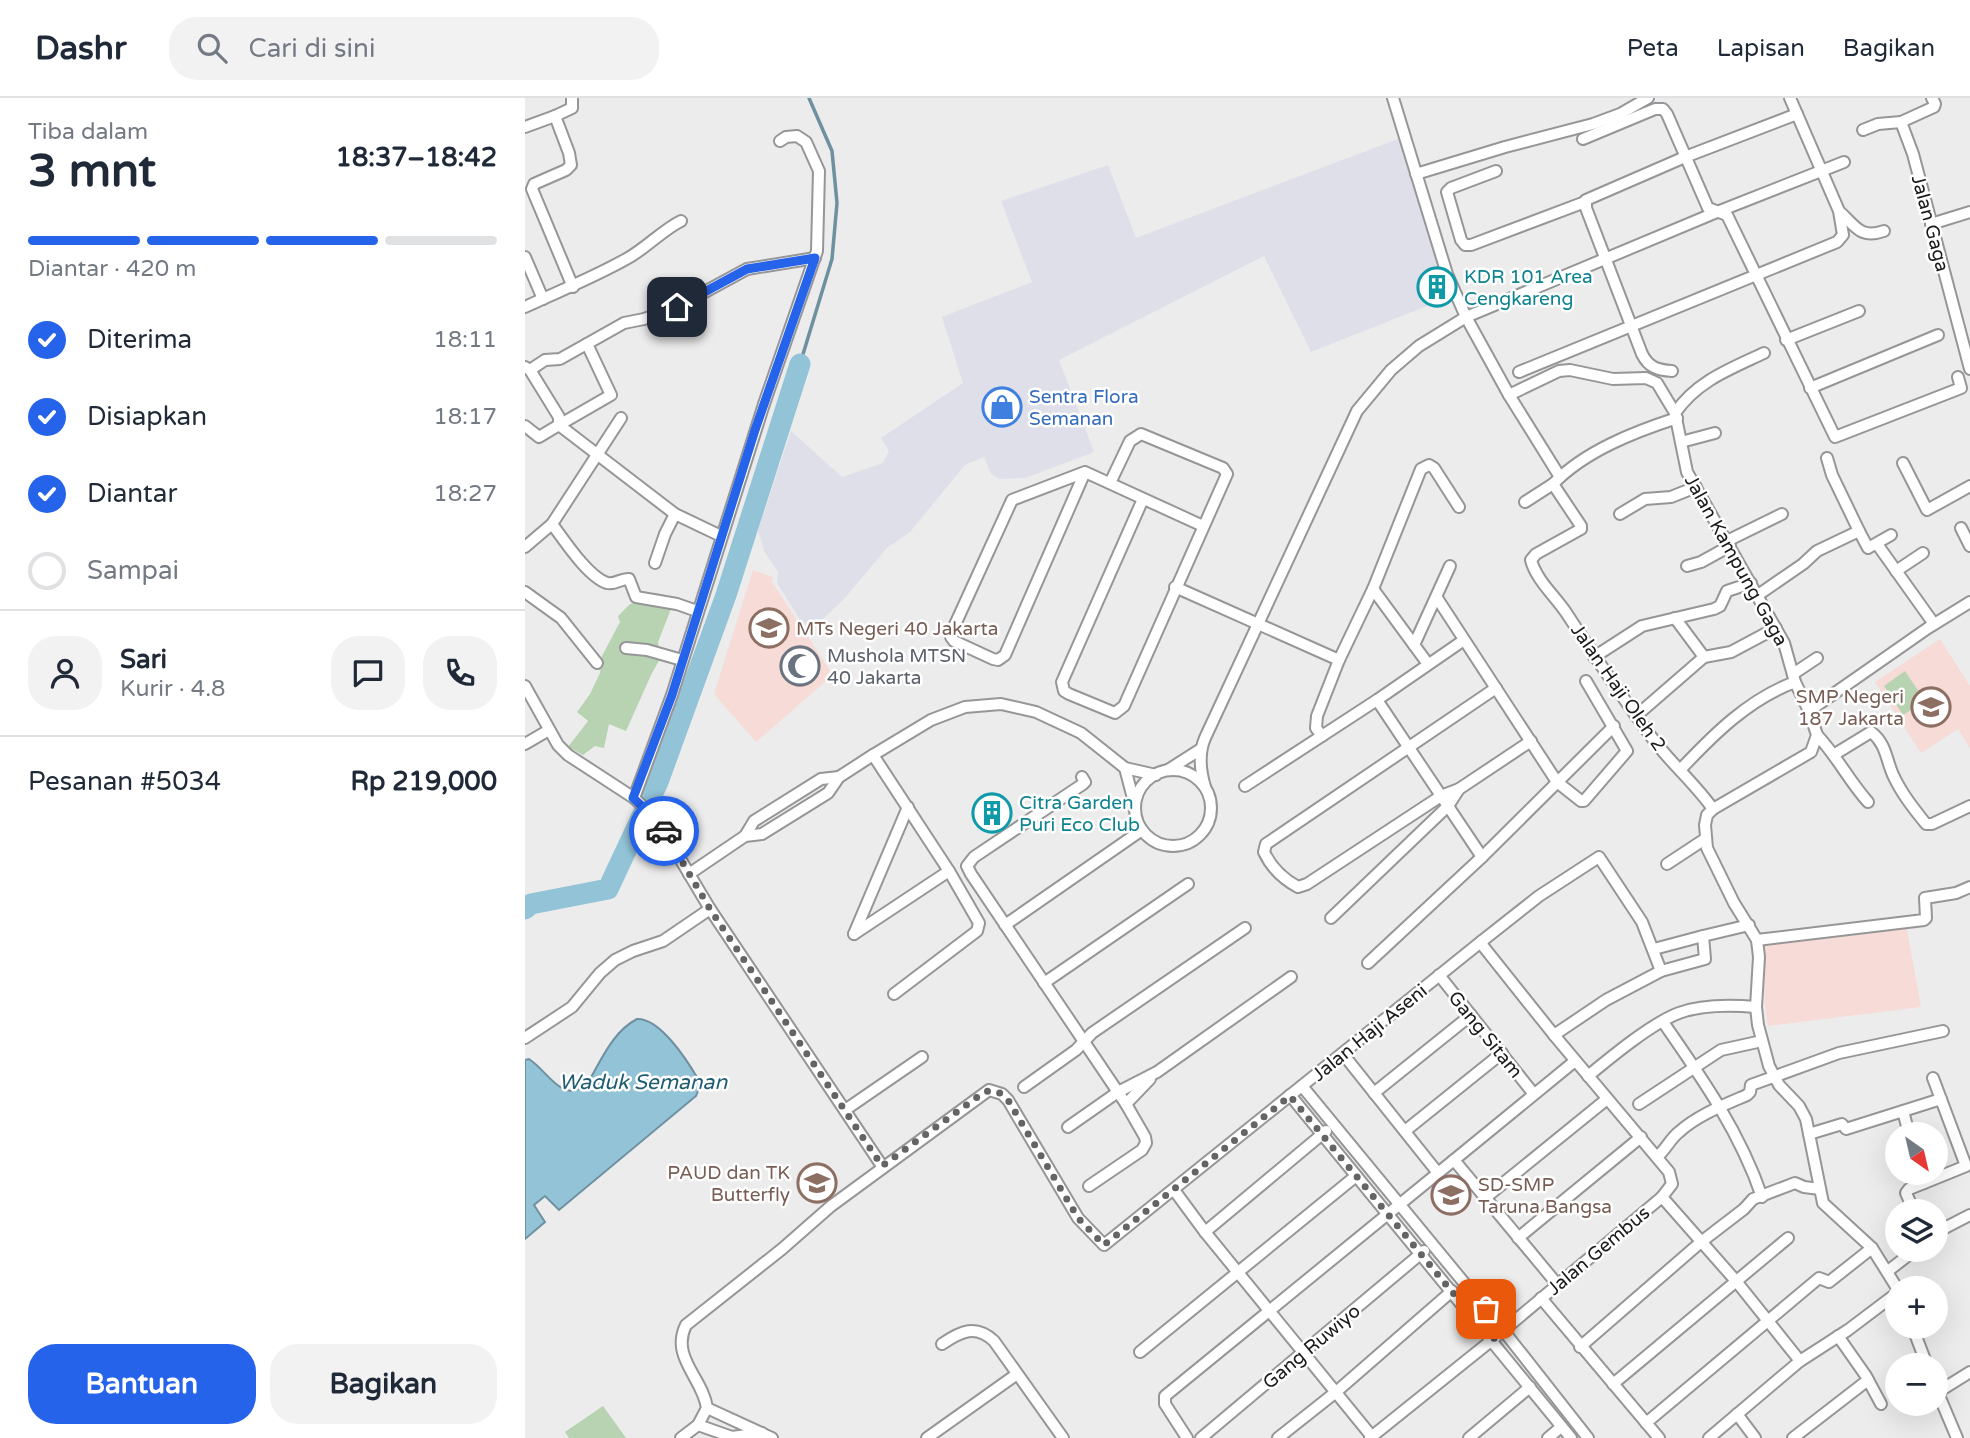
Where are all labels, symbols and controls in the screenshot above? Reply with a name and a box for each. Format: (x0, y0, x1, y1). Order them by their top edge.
search box (169, 17, 659, 80)
text: Dashr (35, 29, 127, 68)
icon: search (193, 29, 231, 67)
text: Cari di sini (249, 33, 375, 64)
text: Peta (1627, 34, 1679, 63)
text: Lapisan (1717, 34, 1805, 63)
text: Bagikan (1843, 34, 1935, 63)
text: Tiba dalam (28, 118, 148, 146)
text: 18:37–18:42 (336, 142, 497, 173)
text: 3 mnt (28, 144, 156, 199)
street label: Jalan Gaga (1907, 173, 1953, 274)
text: Diantar · 420 m (28, 255, 196, 283)
building icon: KDR 101 Area Cengkareng (1416, 266, 1458, 308)
place label: KDR 101 Area Cengkareng (1464, 266, 1593, 310)
pin (647, 277, 707, 337)
icon: home (658, 288, 696, 326)
icon: check (28, 321, 66, 359)
text: Diterima (87, 324, 192, 355)
text: 18:11 (433, 326, 497, 354)
shop icon: Sentra Flora Semanan (981, 386, 1023, 428)
place label: Sentra Flora Semanan (1029, 386, 1139, 430)
icon: check (28, 398, 66, 436)
text: Disiapkan (87, 401, 207, 432)
text: 18:17 (433, 403, 497, 431)
street label: Jalan Kampung Gaga (1680, 471, 1792, 650)
icon: check (28, 475, 66, 513)
text: Diantar (87, 478, 177, 509)
text: 18:27 (433, 480, 497, 508)
text: Sampai (87, 555, 179, 586)
school or university icon: MTs Negeri 40 Jakarta (748, 607, 790, 649)
place label: MTs Negeri 40 Jakarta (796, 618, 998, 640)
street label: Jalan Haji Oleh 2 (1566, 620, 1670, 755)
button: person (28, 636, 102, 710)
button: chat (331, 636, 405, 710)
button: phone (423, 636, 497, 710)
text: Sari (120, 644, 167, 675)
mosque icon: Mushola MTSN 40 Jakarta (779, 645, 821, 687)
place label: Mushola MTSN 40 Jakarta (827, 645, 966, 689)
text: Kurir · 4.8 (120, 675, 225, 703)
place label: SMP Negeri 187 Jakarta (1796, 686, 1904, 730)
school or university icon: SMP Negeri 187 Jakarta (1910, 686, 1952, 728)
text: Pesanan #5034 (28, 766, 221, 797)
text: Rp 219,000 (351, 766, 497, 797)
building icon: Citra Garden Puri Eco Club (971, 792, 1013, 834)
place label: Citra Garden Puri Eco Club (1019, 792, 1140, 836)
courier (629, 796, 699, 866)
icon: car (645, 812, 683, 850)
street label: Jalan Haji Aseni (1308, 980, 1431, 1086)
street label: Gang Sitam (1444, 987, 1527, 1082)
water label: Waduk Semanan (559, 1070, 728, 1095)
north arrow (1885, 1122, 1948, 1185)
map controls (1885, 1122, 1948, 1416)
place label: PAUD dan TK Butterfly (667, 1162, 790, 1206)
school or university icon: PAUD dan TK Butterfly (796, 1162, 838, 1204)
school or university icon: SD-SMP Taruna Bangsa (1430, 1174, 1472, 1216)
place label: SD-SMP Taruna Bangsa (1478, 1174, 1612, 1218)
button: layers (1885, 1199, 1948, 1262)
street label: Jalan Gembus (1543, 1202, 1654, 1300)
button: + (1885, 1276, 1948, 1339)
pin (1456, 1279, 1516, 1339)
icon: bag (1467, 1290, 1505, 1328)
street label: Gang Ruwiyo (1259, 1300, 1365, 1394)
button: Bantuan (28, 1344, 256, 1424)
button: Bagikan (270, 1344, 497, 1424)
button: − (1885, 1353, 1948, 1416)

